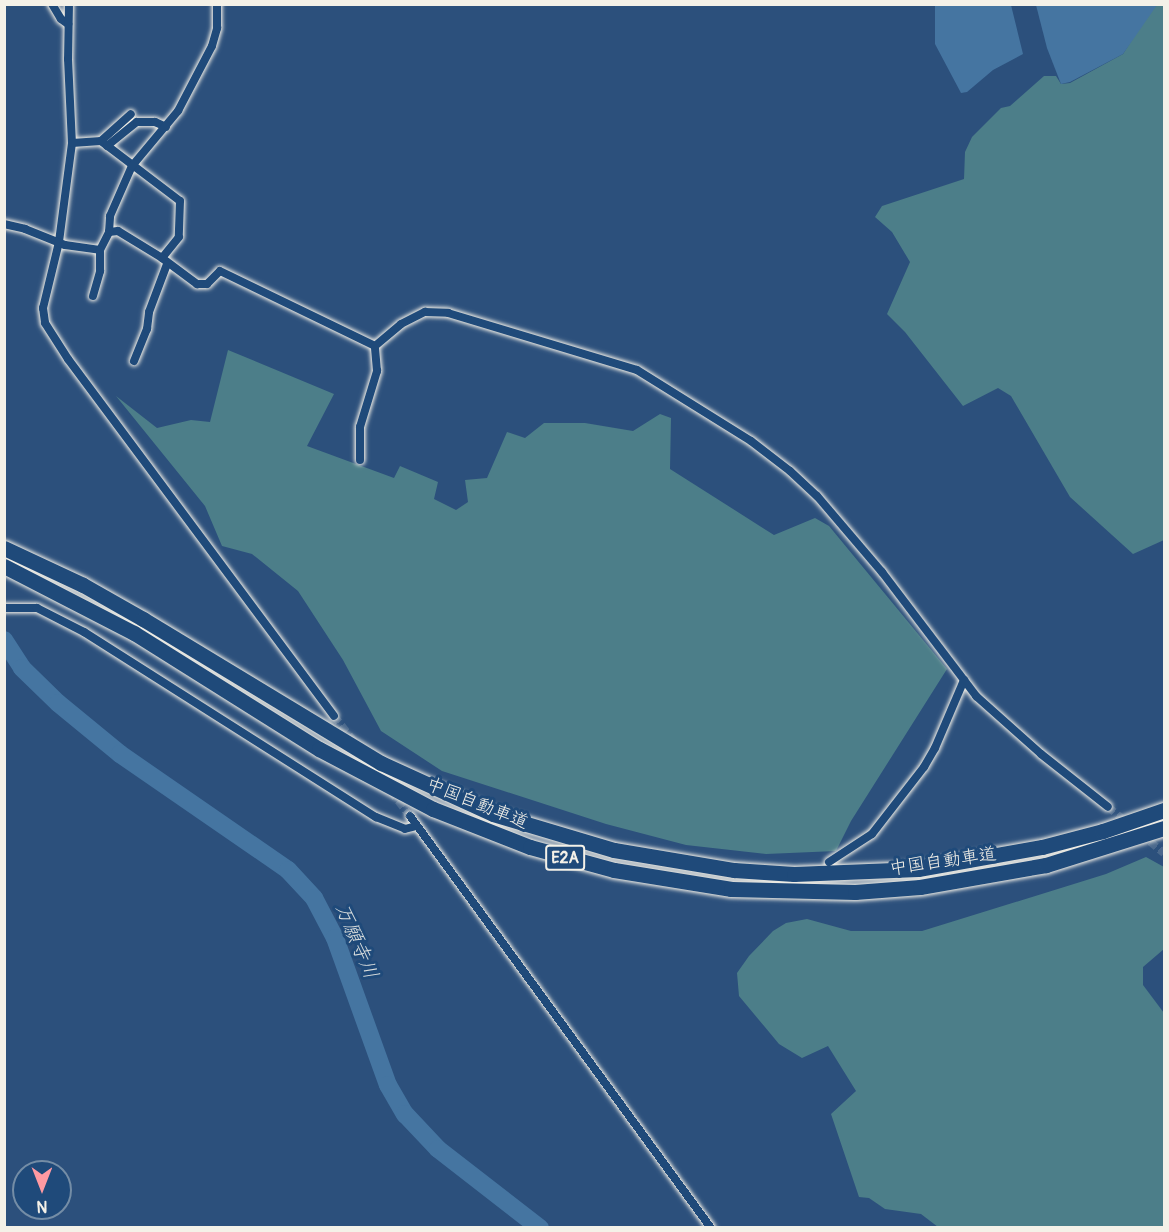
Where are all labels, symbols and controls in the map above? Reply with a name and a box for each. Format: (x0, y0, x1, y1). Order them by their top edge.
street label: 中国自動車道 (423, 774, 531, 834)
street label: 中国自動車道 (888, 844, 998, 880)
road number: E2A (544, 845, 586, 871)
water label: 万願寺川 (330, 899, 384, 983)
north arrow (12, 1160, 72, 1220)
text: N (37, 1196, 47, 1216)

